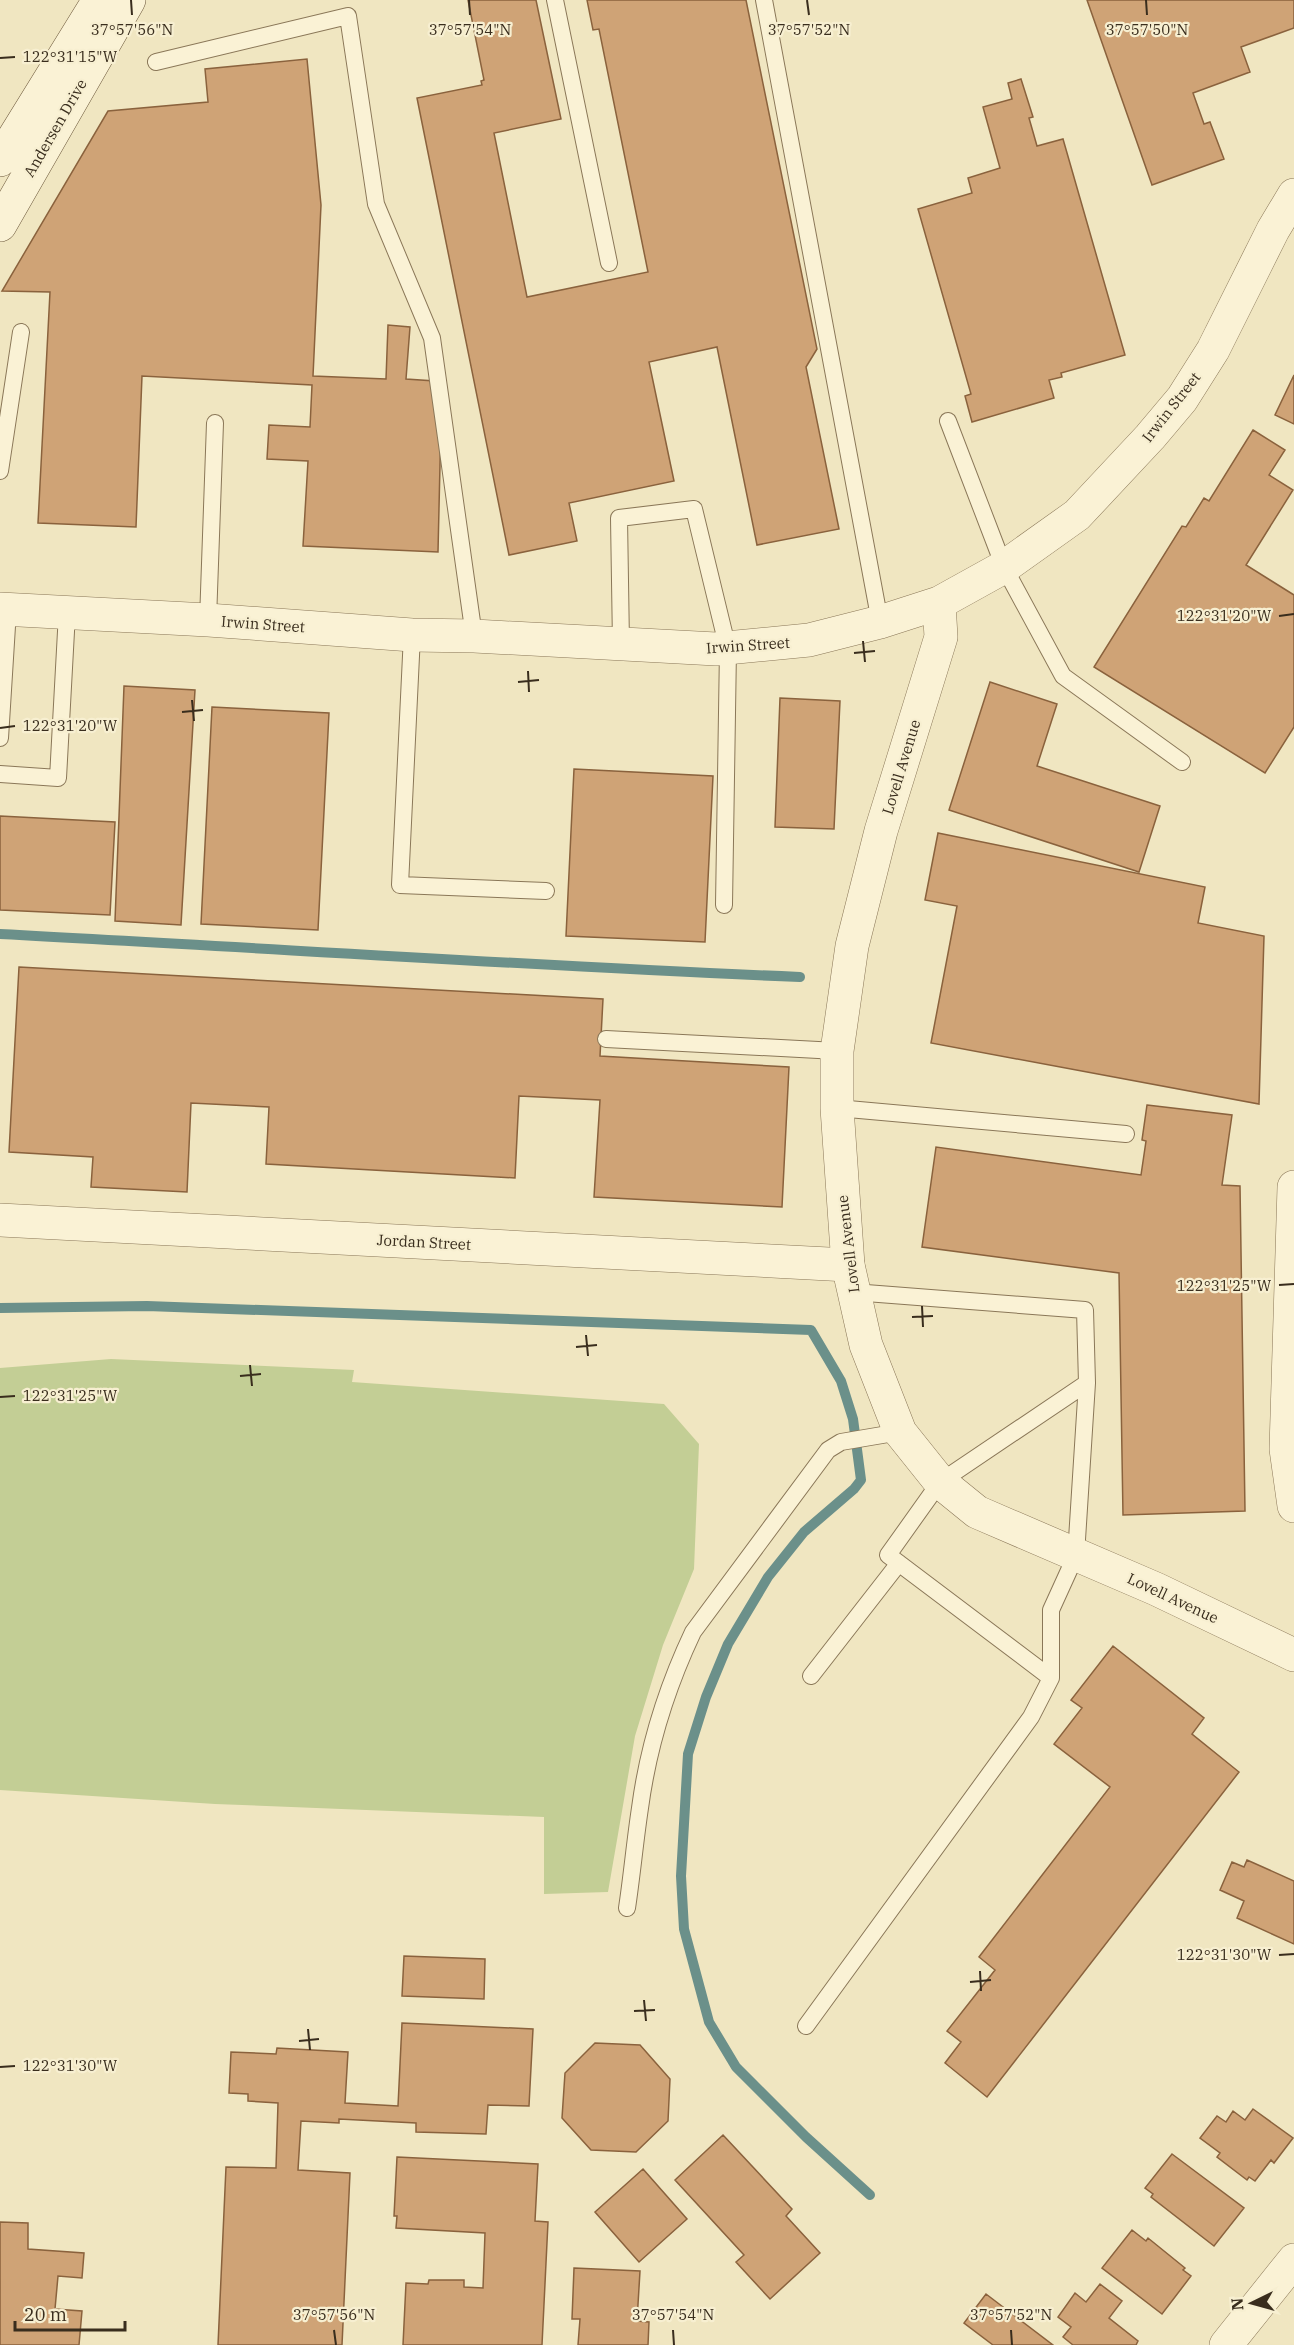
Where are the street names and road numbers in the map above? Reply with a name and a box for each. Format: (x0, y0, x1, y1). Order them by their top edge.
street label: Andersen Drive (19, 76, 91, 180)
street label: Irwin Street (1138, 368, 1204, 446)
street label: Irwin Street (221, 612, 305, 636)
street label: Irwin Street (706, 633, 790, 657)
street label: Lovell Avenue (878, 717, 924, 817)
street label: Lovell Avenue (833, 1194, 863, 1294)
street label: Jordan Street (376, 1230, 472, 1254)
street label: Lovell Avenue (1124, 1569, 1222, 1627)

